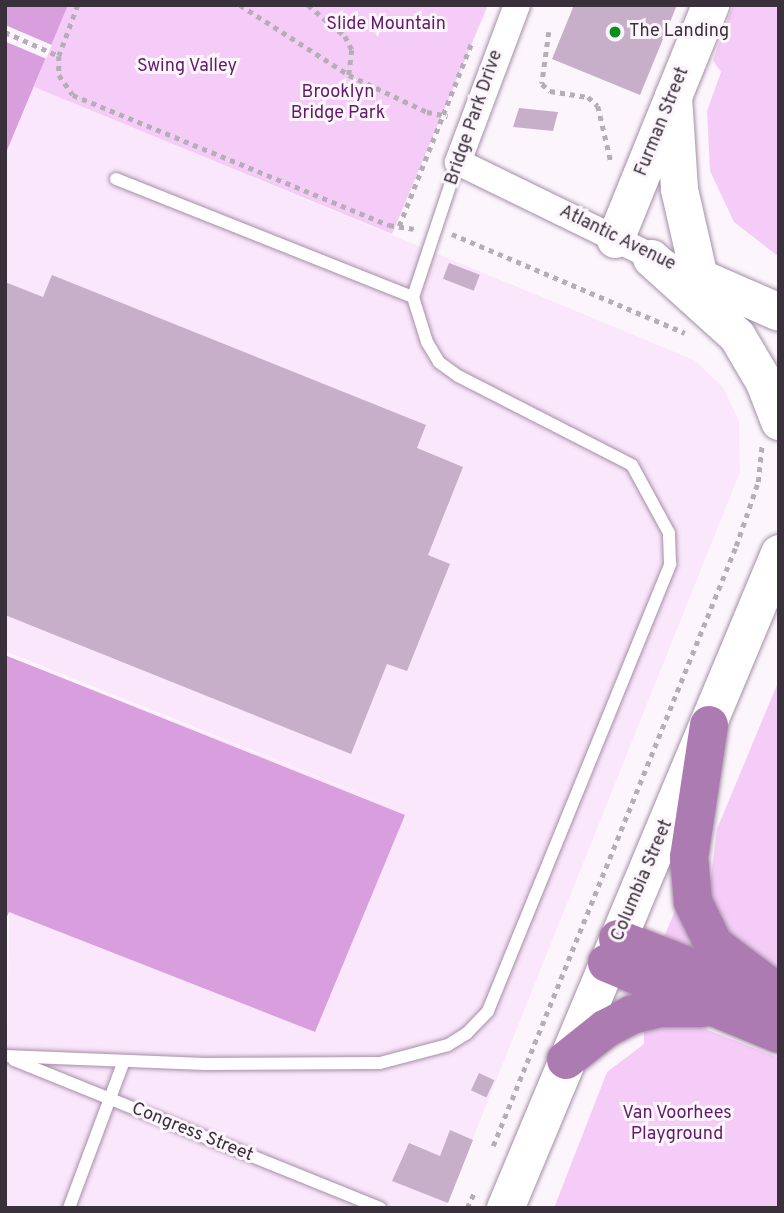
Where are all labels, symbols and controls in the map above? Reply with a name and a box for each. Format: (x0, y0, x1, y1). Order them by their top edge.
park label: Slide Mountain (326, 14, 446, 36)
place label: The Landing (629, 21, 729, 43)
marker: The Landing (607, 24, 623, 40)
street label: Bridge Park Drive (442, 48, 508, 188)
park label: Swing Valley (137, 56, 237, 78)
street label: Furman Street (631, 64, 695, 180)
park label: Brooklyn Bridge Park (291, 83, 385, 126)
street label: Atlantic Avenue (555, 201, 679, 277)
street label: Columbia Street (608, 817, 678, 945)
street label: Congress Street (128, 1099, 256, 1167)
park label: Van Voorhees Playground (622, 1104, 732, 1146)

